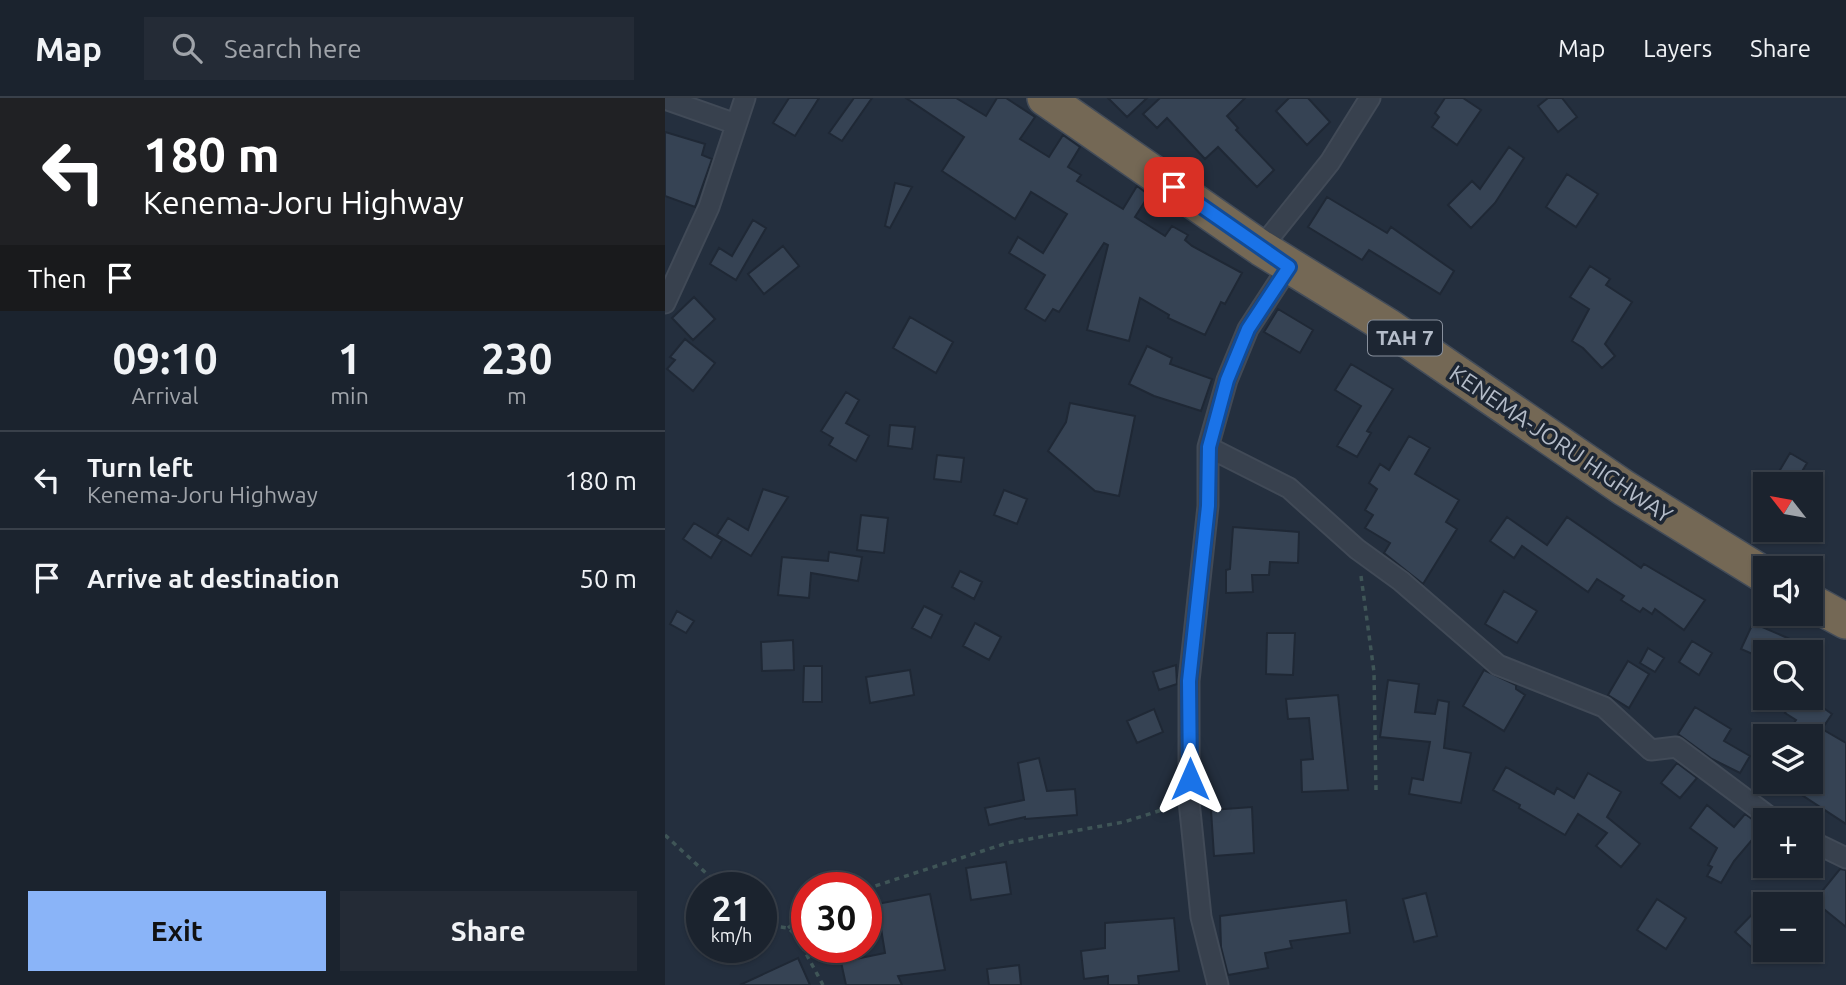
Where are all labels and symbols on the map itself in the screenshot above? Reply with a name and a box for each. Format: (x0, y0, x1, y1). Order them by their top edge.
pin (1144, 157, 1204, 217)
road number: TAH 7 (1368, 320, 1442, 356)
street label: KENEMA-JORU HIGHWAY (1445, 360, 1678, 528)
north arrow (1753, 472, 1823, 542)
position arrow (1153, 742, 1227, 816)
speed limit sign: 30 (791, 872, 882, 963)

